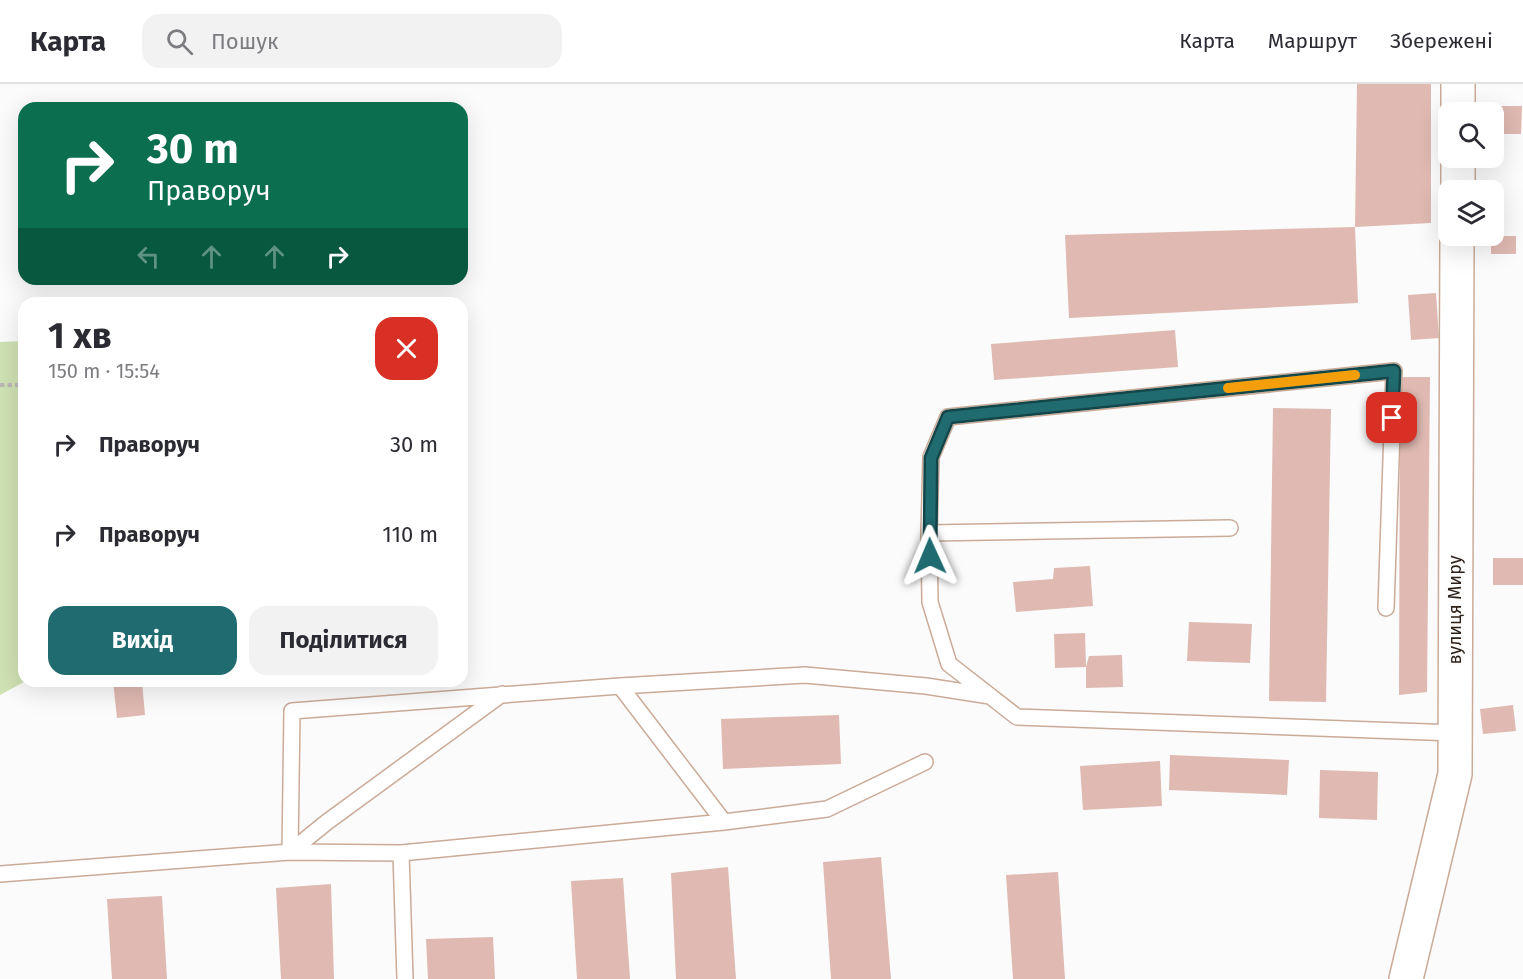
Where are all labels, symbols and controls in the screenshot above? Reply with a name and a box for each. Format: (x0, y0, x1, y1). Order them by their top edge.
search box (142, 14, 562, 68)
text: Карта (30, 25, 106, 58)
icon: search (163, 25, 196, 58)
text: Пошук (211, 28, 278, 55)
text: Карта (1179, 28, 1235, 54)
text: Маршрут (1268, 28, 1357, 54)
text: Збережені (1390, 28, 1493, 54)
map controls (1438, 102, 1504, 246)
button: search (1438, 102, 1504, 168)
text: 30 m (147, 124, 239, 174)
icon: right (48, 126, 126, 204)
text: Праворуч (147, 175, 271, 207)
button: layers (1438, 180, 1504, 246)
icon: left (132, 240, 165, 273)
icon: ahead (195, 240, 228, 273)
icon: ahead (258, 240, 291, 273)
icon: right (321, 240, 354, 273)
text: 1 хв (48, 314, 112, 358)
button: close (375, 317, 438, 380)
text: 150 m · 15:54 (48, 359, 160, 383)
pin (1366, 392, 1417, 443)
icon: arrive (1375, 401, 1408, 434)
icon: right (48, 428, 81, 461)
text: Праворуч (99, 431, 200, 458)
text: 30 m (390, 431, 438, 458)
icon: right (48, 518, 81, 551)
text: Праворуч (99, 521, 200, 548)
text: 110 m (382, 521, 438, 548)
position arrow (898, 524, 962, 588)
street label: вулиця Миру (1444, 555, 1466, 665)
button: Вихід (48, 606, 237, 675)
button: Поділитися (249, 606, 438, 675)

